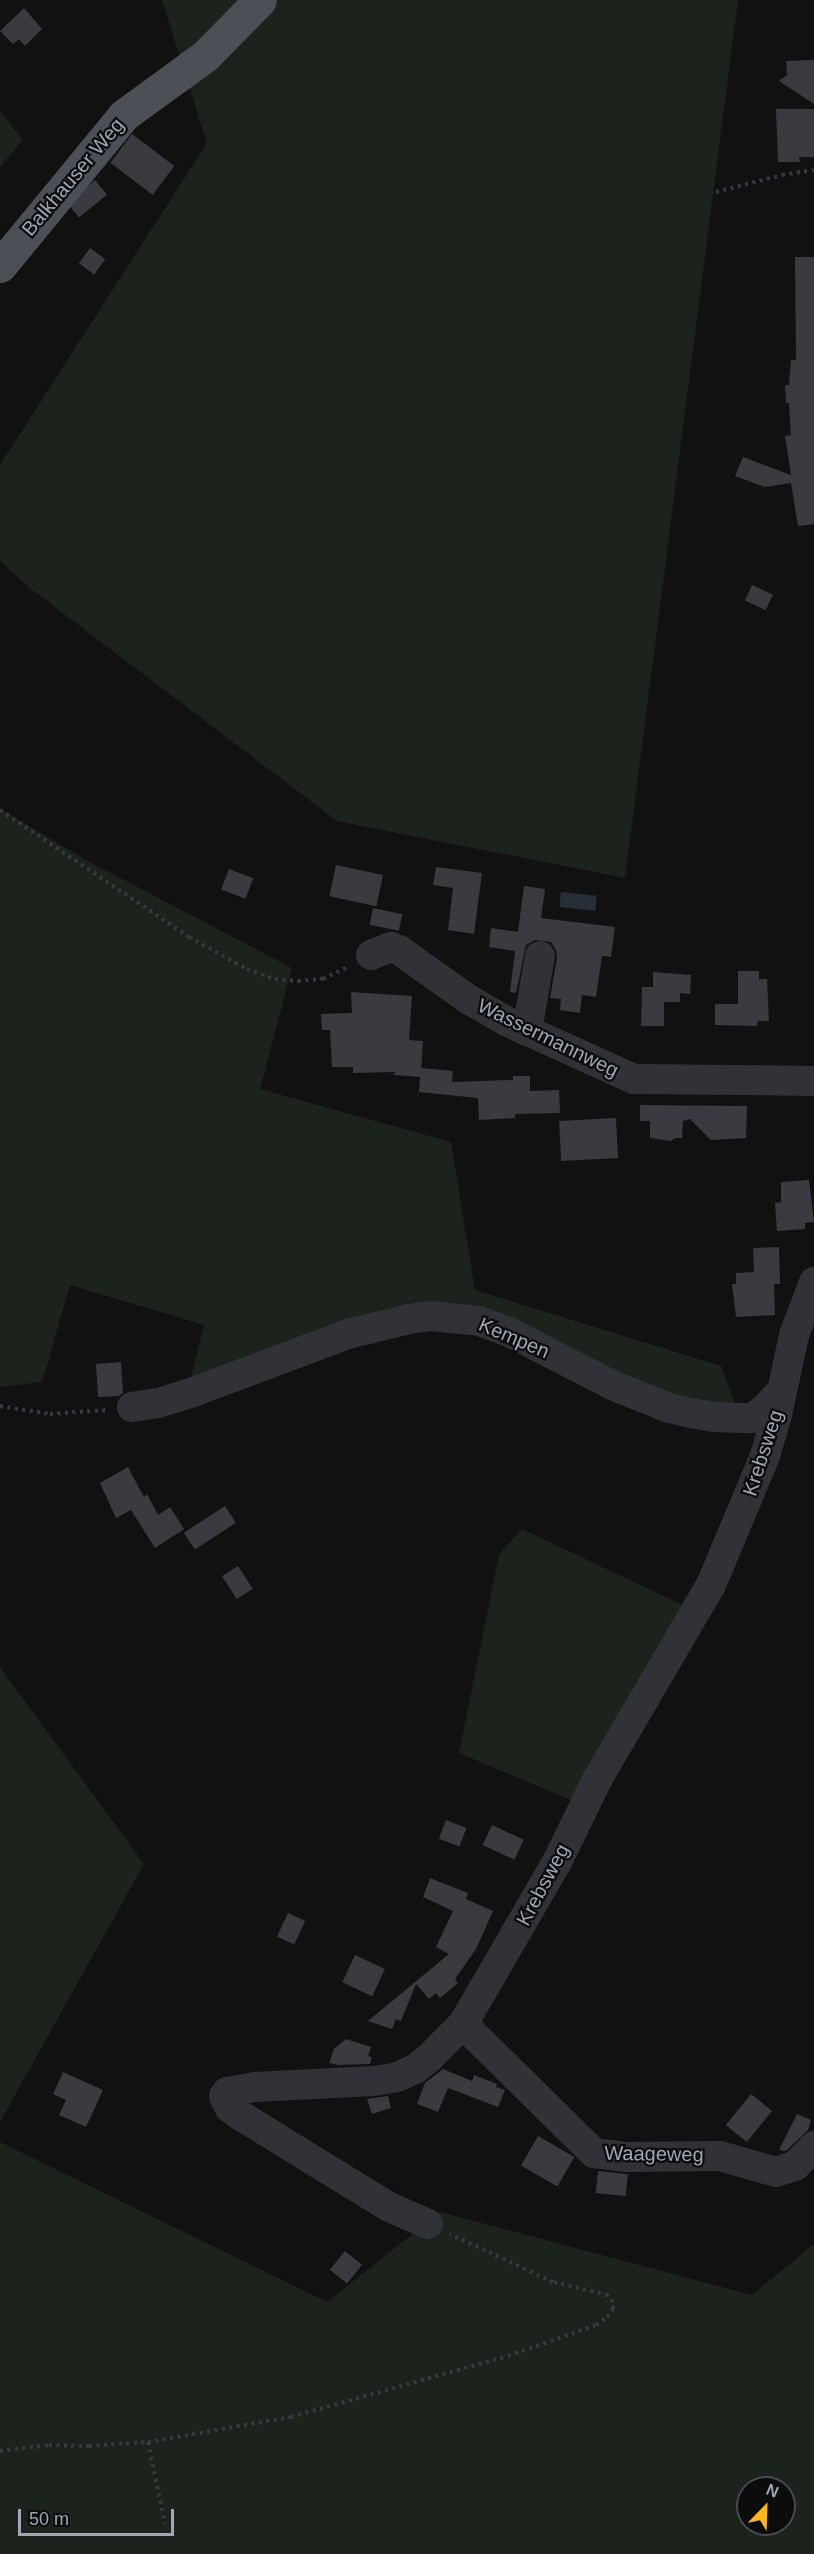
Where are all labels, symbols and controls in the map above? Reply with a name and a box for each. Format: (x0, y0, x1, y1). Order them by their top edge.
street label: Balkhauser Weg (17, 113, 129, 241)
street label: Wassermannweg (474, 994, 622, 1082)
street label: Kempen (475, 1312, 553, 1364)
street label: Krebsweg (738, 1407, 788, 1499)
street label: Krebsweg (512, 1840, 574, 1930)
street label: Waageweg (604, 2141, 704, 2167)
north arrow (736, 2476, 796, 2536)
text: N (764, 2481, 781, 2501)
scale bar (21, 2497, 177, 2535)
text: 50 m (29, 2509, 69, 2529)

